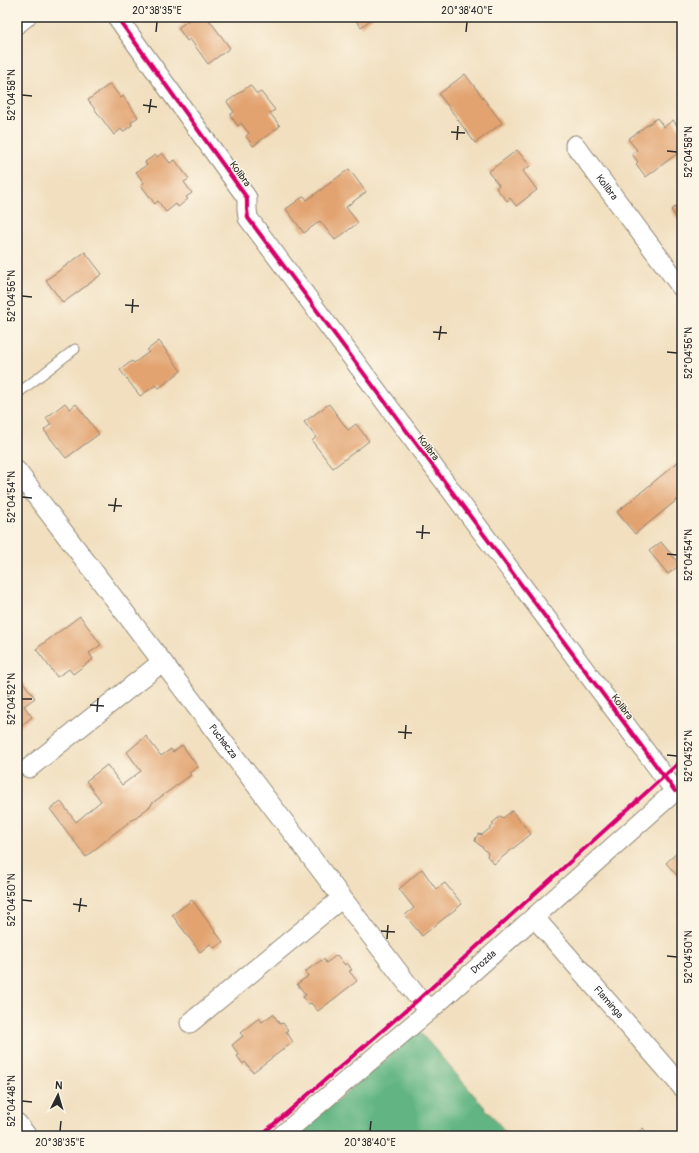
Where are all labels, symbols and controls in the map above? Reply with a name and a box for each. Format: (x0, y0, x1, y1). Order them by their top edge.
text: 20°38'35"E (132, 5, 182, 17)
text: 20°38'40"E (441, 5, 493, 17)
text: 52°04'58"N (6, 69, 18, 121)
text: 52°04'58"N (683, 126, 695, 178)
street label: Kolibra (227, 159, 253, 189)
street label: Kolibra (593, 172, 620, 203)
text: 52°04'56"N (6, 270, 18, 322)
text: 52°04'56"N (683, 327, 695, 379)
street label: Kolibra (415, 433, 442, 463)
text: 52°04'54"N (6, 471, 18, 523)
text: 52°04'54"N (683, 529, 695, 581)
text: 52°04'52"N (6, 673, 18, 725)
street label: Kolibra (609, 692, 636, 722)
street label: Puchacza (206, 722, 240, 761)
text: 52°04'52"N (683, 730, 695, 782)
text: 52°04'50"N (6, 873, 18, 927)
text: 52°04'50"N (683, 930, 695, 984)
street label: Drozda (468, 948, 499, 977)
street label: Flaminga (591, 984, 626, 1021)
text: 52°04'48"N (6, 1075, 18, 1127)
north arrow (38, 1075, 78, 1115)
text: N (55, 1079, 64, 1092)
text: 20°38'35"E (35, 1137, 85, 1149)
text: 20°38'40"E (344, 1137, 396, 1149)

